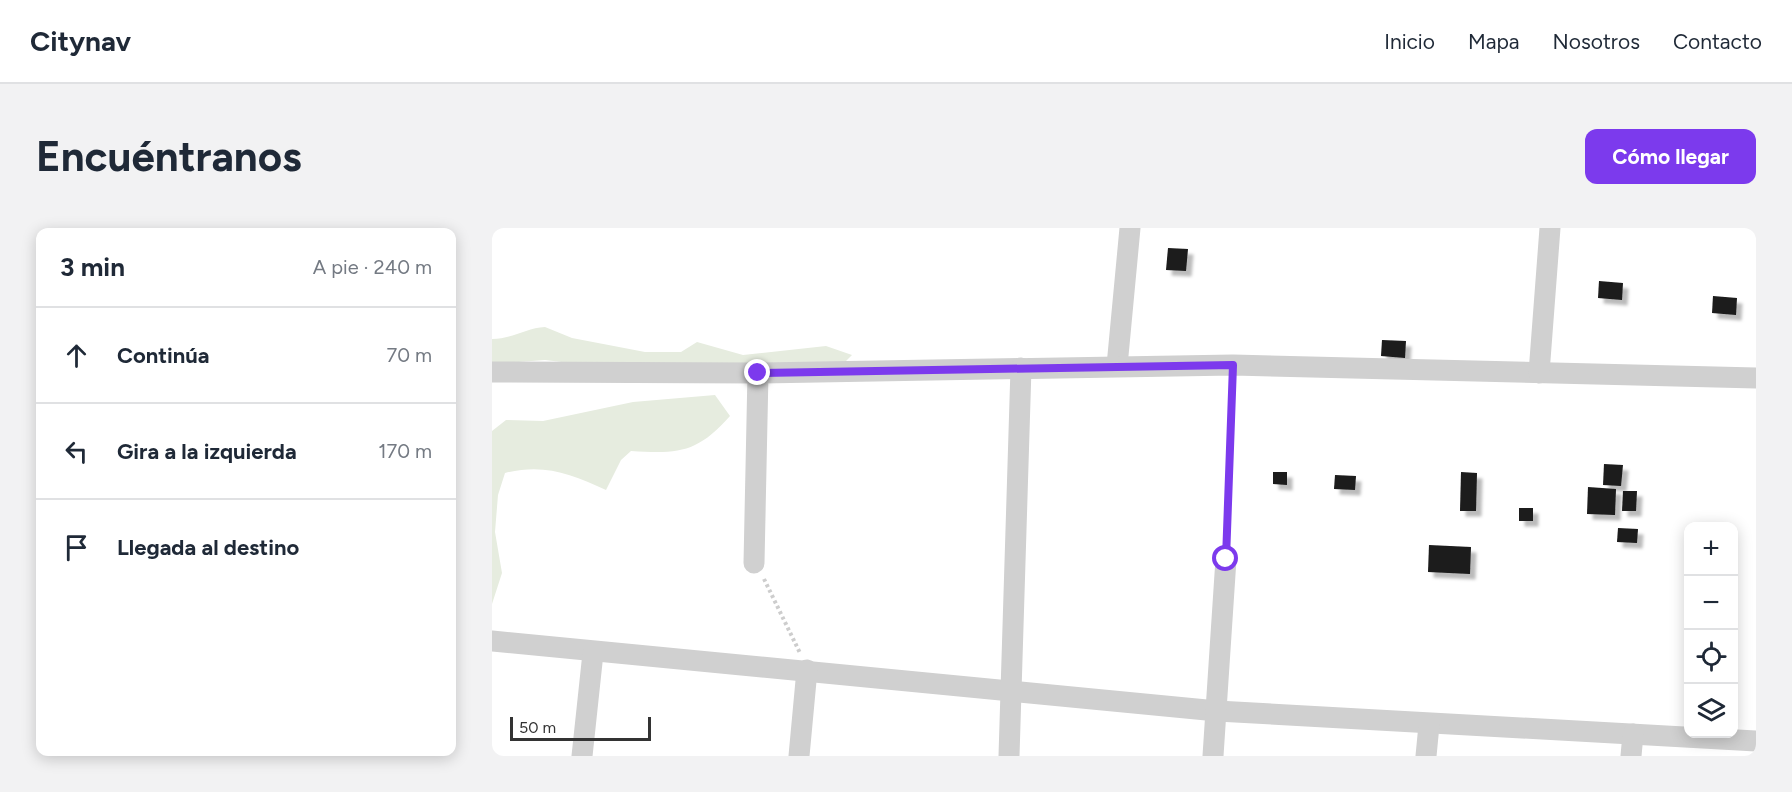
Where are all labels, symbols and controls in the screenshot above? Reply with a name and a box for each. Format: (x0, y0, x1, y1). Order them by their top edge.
text: Citynav (30, 24, 131, 58)
text: Inicio (1384, 29, 1435, 54)
text: Mapa (1468, 29, 1520, 54)
text: Nosotros (1553, 29, 1640, 54)
text: Contacto (1673, 29, 1762, 54)
button: Cómo llegar (1585, 129, 1756, 184)
text: Encuéntranos (36, 131, 302, 182)
text: 3 min (60, 251, 125, 283)
text: A pie · 240 m (313, 255, 432, 279)
icon: ahead (60, 339, 93, 372)
text: Continúa (117, 342, 210, 369)
text: 70 m (386, 343, 432, 367)
route end (744, 359, 770, 385)
icon: left (60, 435, 93, 468)
text: Gira a la izquierda (117, 438, 297, 465)
text: 170 m (378, 439, 432, 463)
map controls (1684, 522, 1738, 738)
button: + (1684, 522, 1738, 576)
icon: arrive (60, 531, 93, 564)
text: Llegada al destino (117, 534, 299, 561)
route start (1212, 545, 1238, 571)
button: − (1684, 576, 1738, 630)
button: locate (1684, 630, 1738, 684)
button: layers (1684, 684, 1738, 738)
scale bar (510, 714, 651, 742)
text: 50 m (519, 718, 556, 737)

